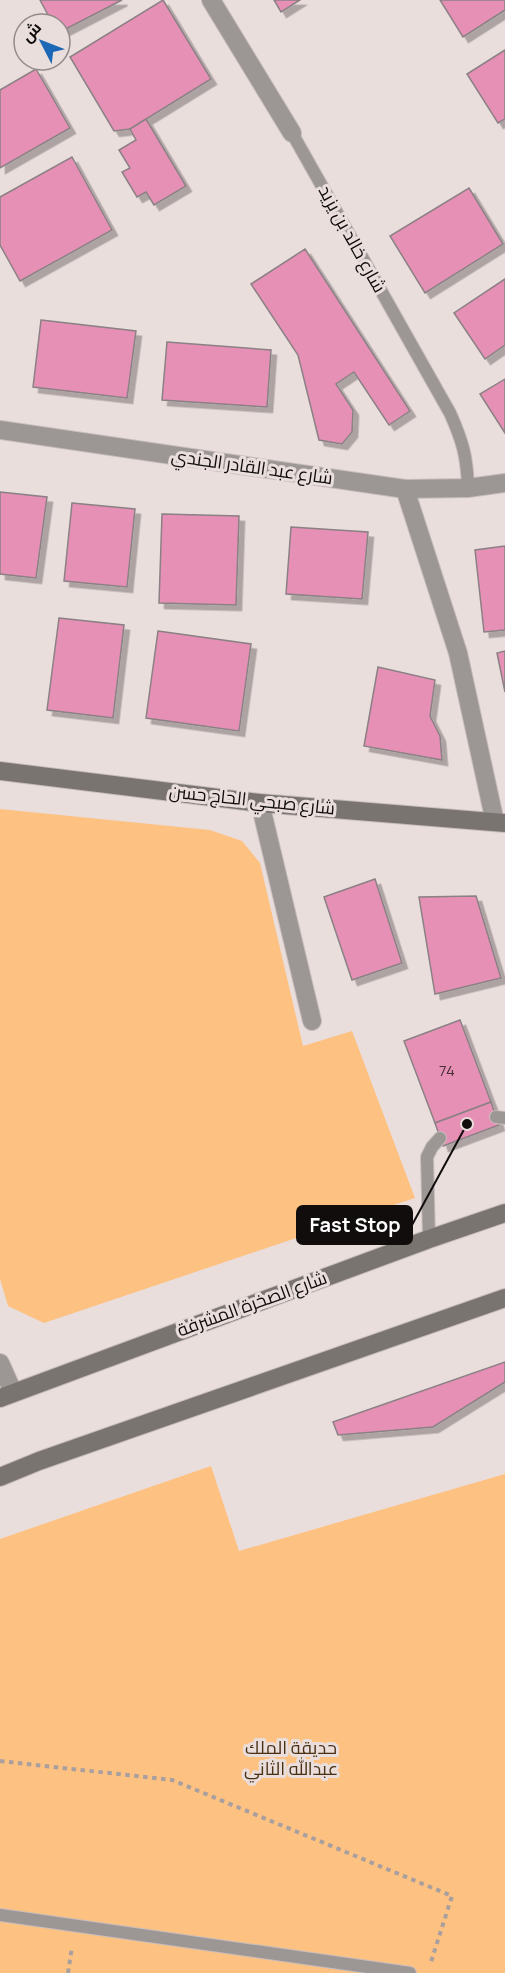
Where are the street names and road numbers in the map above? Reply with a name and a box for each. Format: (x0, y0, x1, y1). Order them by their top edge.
street label: شارع خالد بن يزيد (313, 181, 392, 297)
street label: شارع عبد القادر الجندي (169, 443, 335, 492)
street label: شارع صبحي الحاج حسن (168, 778, 336, 823)
street label: شارع الصخرة المشرفة (173, 1265, 330, 1342)

